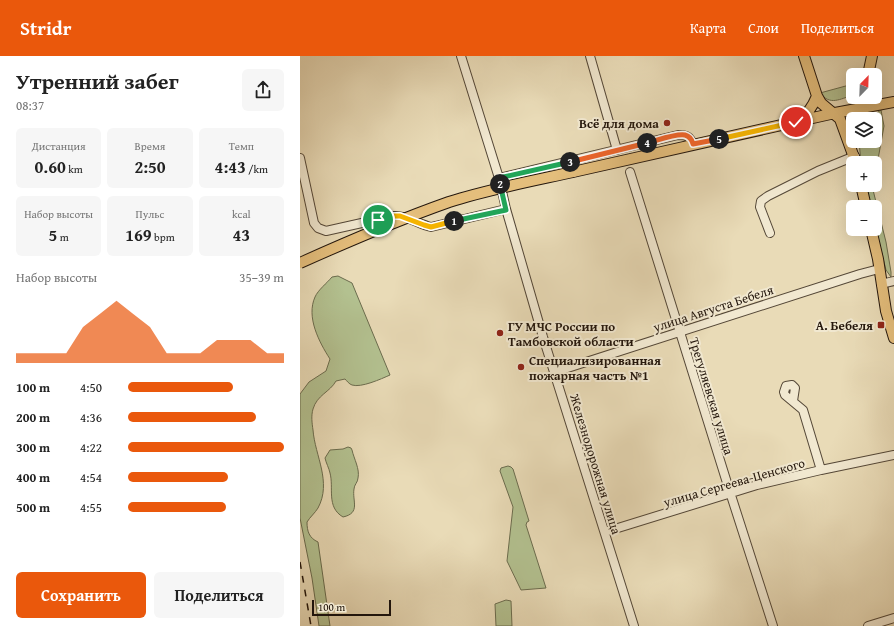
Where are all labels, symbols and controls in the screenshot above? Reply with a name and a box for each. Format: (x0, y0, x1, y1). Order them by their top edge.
text: Stridr (20, 14, 71, 42)
text: Карта (690, 18, 726, 38)
text: Слои (748, 18, 779, 38)
text: Поделиться (801, 18, 874, 38)
text: Утренний забег (16, 65, 179, 97)
north arrow (846, 68, 882, 104)
map controls (846, 68, 882, 236)
button: share (242, 69, 284, 111)
text: 08:37 (16, 96, 44, 115)
pin (779, 105, 813, 139)
icon: check (785, 111, 807, 133)
button: layers (846, 112, 882, 148)
place label: Всё для дома (579, 114, 659, 133)
marker: Всё для дома (662, 118, 672, 128)
pin: 5 (709, 129, 729, 149)
text: 5 (716, 131, 722, 147)
pin: 4 (637, 133, 657, 153)
text: 4 (644, 135, 650, 151)
text: Дистанция (32, 138, 86, 154)
text: Время (135, 138, 165, 154)
text: Темп (229, 138, 254, 154)
pin: 3 (560, 152, 580, 172)
text: 0.60 (35, 154, 66, 179)
text: 2:50 (134, 154, 166, 179)
text: 4:43 (215, 154, 246, 179)
text: 3 (567, 154, 573, 170)
button: + (846, 156, 882, 192)
text: km (66, 161, 83, 177)
text: /km (246, 161, 268, 177)
pin: 2 (490, 174, 510, 194)
text: 2 (497, 176, 503, 192)
button: − (846, 200, 882, 236)
pin (361, 203, 395, 237)
text: Набор высоты (24, 206, 93, 222)
text: Пульс (136, 206, 164, 222)
text: kcal (232, 206, 251, 222)
icon: arrive (367, 209, 389, 231)
pin: 1 (444, 211, 464, 231)
text: 1 (451, 213, 457, 229)
text: 5 (49, 222, 57, 247)
text: 169 (125, 222, 152, 247)
text: 43 (233, 222, 250, 247)
text: m (57, 229, 69, 245)
text: bpm (152, 229, 175, 245)
text: Набор высоты (16, 268, 97, 287)
text: 35–39 m (239, 268, 284, 287)
street label: улица Августа Бебеля (650, 280, 776, 337)
place label: А. Бебеля (816, 316, 873, 335)
place label: ГУ МЧС России по Тамбовской области (508, 317, 634, 351)
marker: А. Бебеля (876, 320, 886, 330)
marker: ГУ МЧС России по Тамбовской области (495, 328, 505, 338)
street label: Трегуляевская улица (685, 335, 739, 458)
place label: Специализированная пожарная часть №1 (529, 351, 661, 385)
marker: Специализированная пожарная часть №1 (516, 362, 526, 372)
text: 100 m (16, 378, 50, 397)
text: 4:50 (80, 378, 102, 397)
street label: Железнодорожная улица (565, 391, 626, 537)
text: 200 m (16, 408, 50, 427)
text: 4:36 (80, 408, 102, 427)
text: 300 m (16, 438, 50, 457)
text: 4:22 (80, 438, 102, 457)
street label: улица Сергеева-Ценского (660, 453, 807, 512)
text: 400 m (16, 468, 50, 487)
text: 4:54 (80, 468, 102, 487)
text: 500 m (16, 498, 50, 517)
text: 4:55 (80, 498, 102, 517)
button: Сохранить (16, 572, 146, 618)
button: Поделиться (154, 572, 284, 618)
scale bar (312, 598, 391, 617)
text: 100 m (318, 599, 345, 615)

